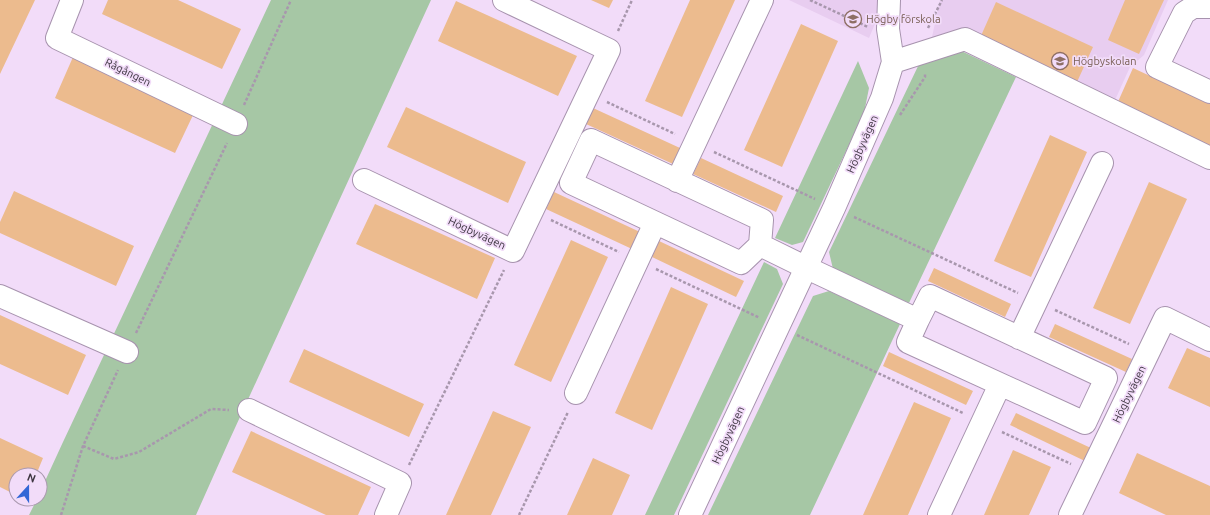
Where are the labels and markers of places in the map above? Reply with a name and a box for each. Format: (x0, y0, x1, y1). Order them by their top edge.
school or university icon: Högby förskola (843, 9, 863, 29)
place label: Högby förskola (866, 13, 941, 25)
school or university icon: Högbyskolan (1050, 51, 1070, 71)
place label: Högbyskolan (1073, 55, 1137, 67)

